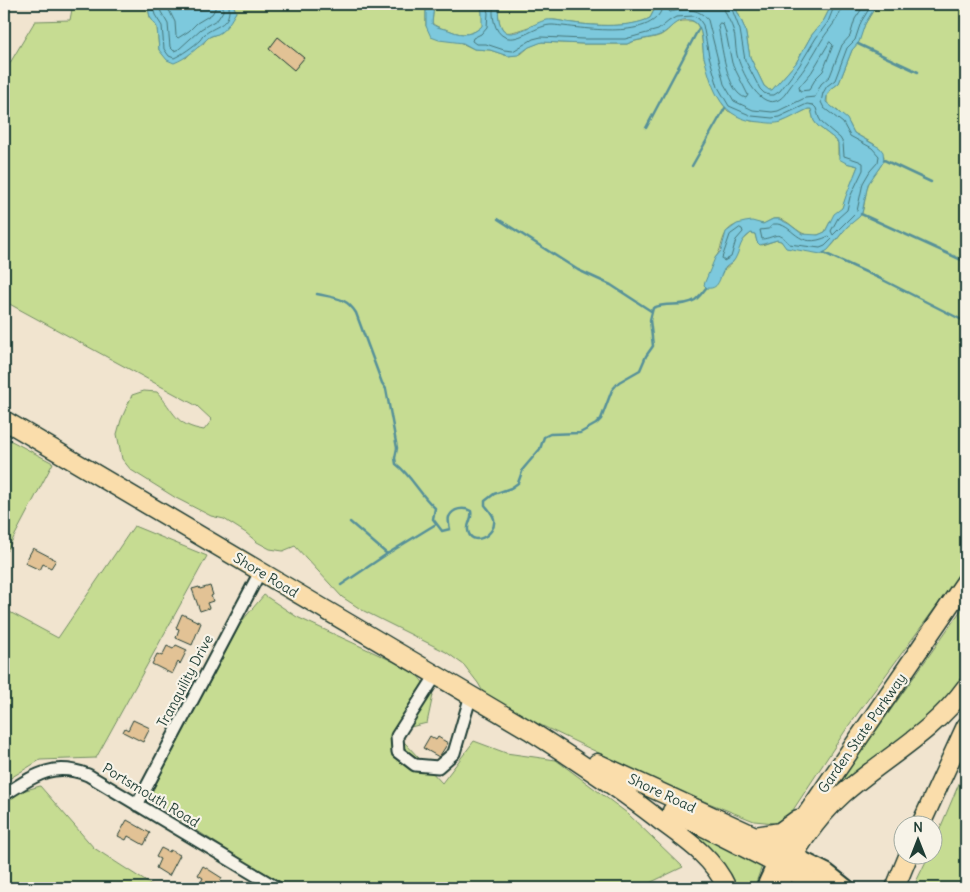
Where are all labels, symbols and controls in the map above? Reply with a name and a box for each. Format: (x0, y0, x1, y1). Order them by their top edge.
street label: Shore Road (230, 549, 302, 601)
street label: Tranquility Drive (153, 632, 217, 730)
street label: Garden State Parkway (814, 670, 910, 796)
street label: Portsmouth Road (99, 759, 203, 831)
street label: Shore Road (625, 769, 699, 817)
north arrow (892, 814, 942, 864)
text: N (913, 818, 923, 836)

